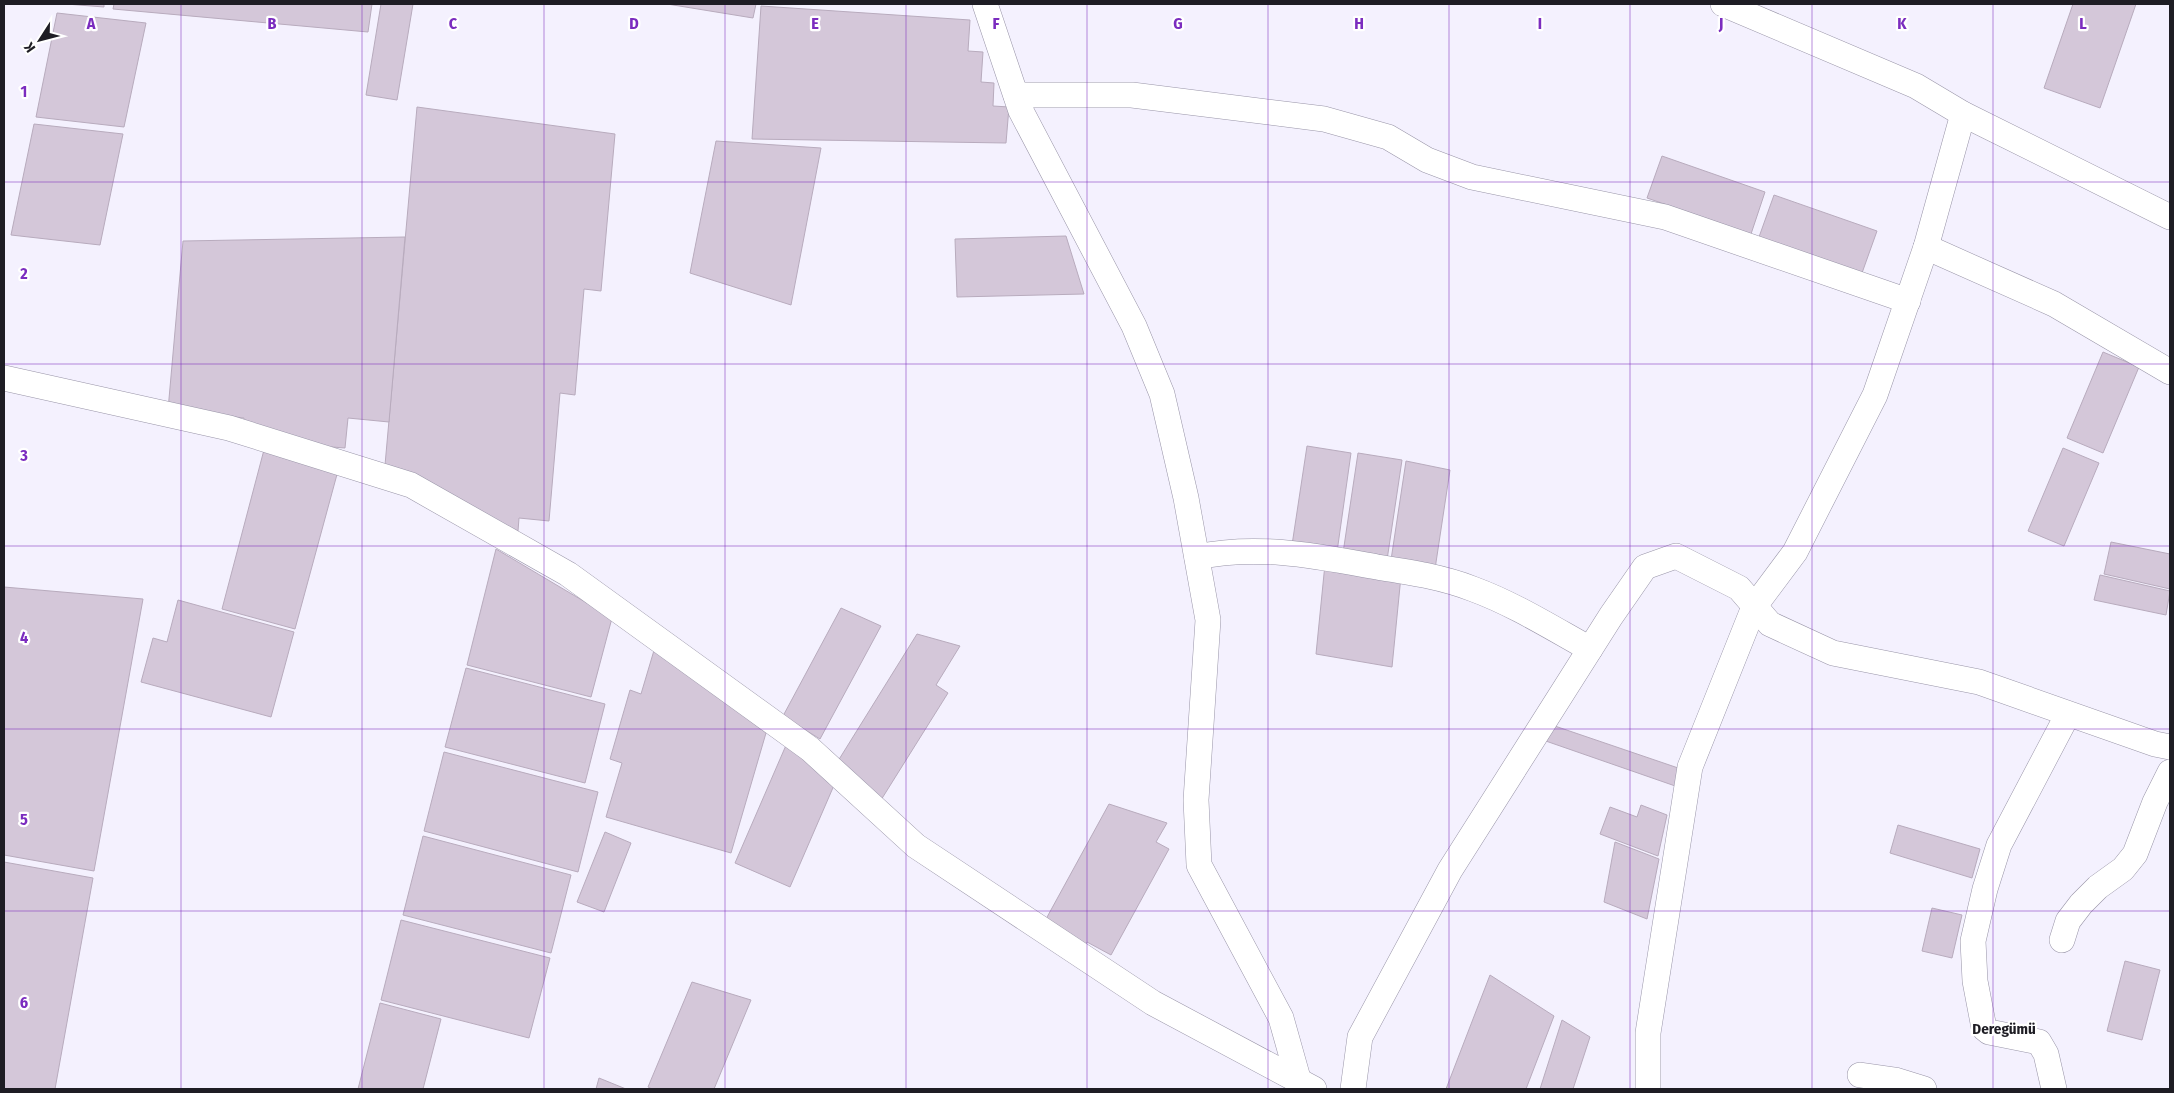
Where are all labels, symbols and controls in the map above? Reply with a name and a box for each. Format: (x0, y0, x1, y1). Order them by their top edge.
text: A (86, 14, 96, 33)
text: B (268, 14, 277, 33)
text: C (449, 14, 458, 33)
text: D (629, 14, 639, 33)
text: E (811, 14, 819, 33)
text: F (992, 14, 1000, 33)
text: G (1173, 14, 1183, 33)
text: H (1354, 14, 1364, 33)
text: I (1538, 14, 1542, 33)
text: J (1718, 14, 1723, 33)
text: K (1897, 14, 1907, 33)
text: L (2079, 14, 2087, 33)
north arrow (15, 15, 65, 65)
text: K (20, 38, 39, 56)
text: 1 (21, 82, 27, 101)
text: 2 (19, 264, 28, 283)
text: 3 (19, 446, 28, 465)
text: 4 (20, 628, 28, 647)
text: 5 (20, 810, 28, 829)
text: 6 (20, 993, 28, 1012)
district label: Deregümü (1972, 1020, 2036, 1038)

